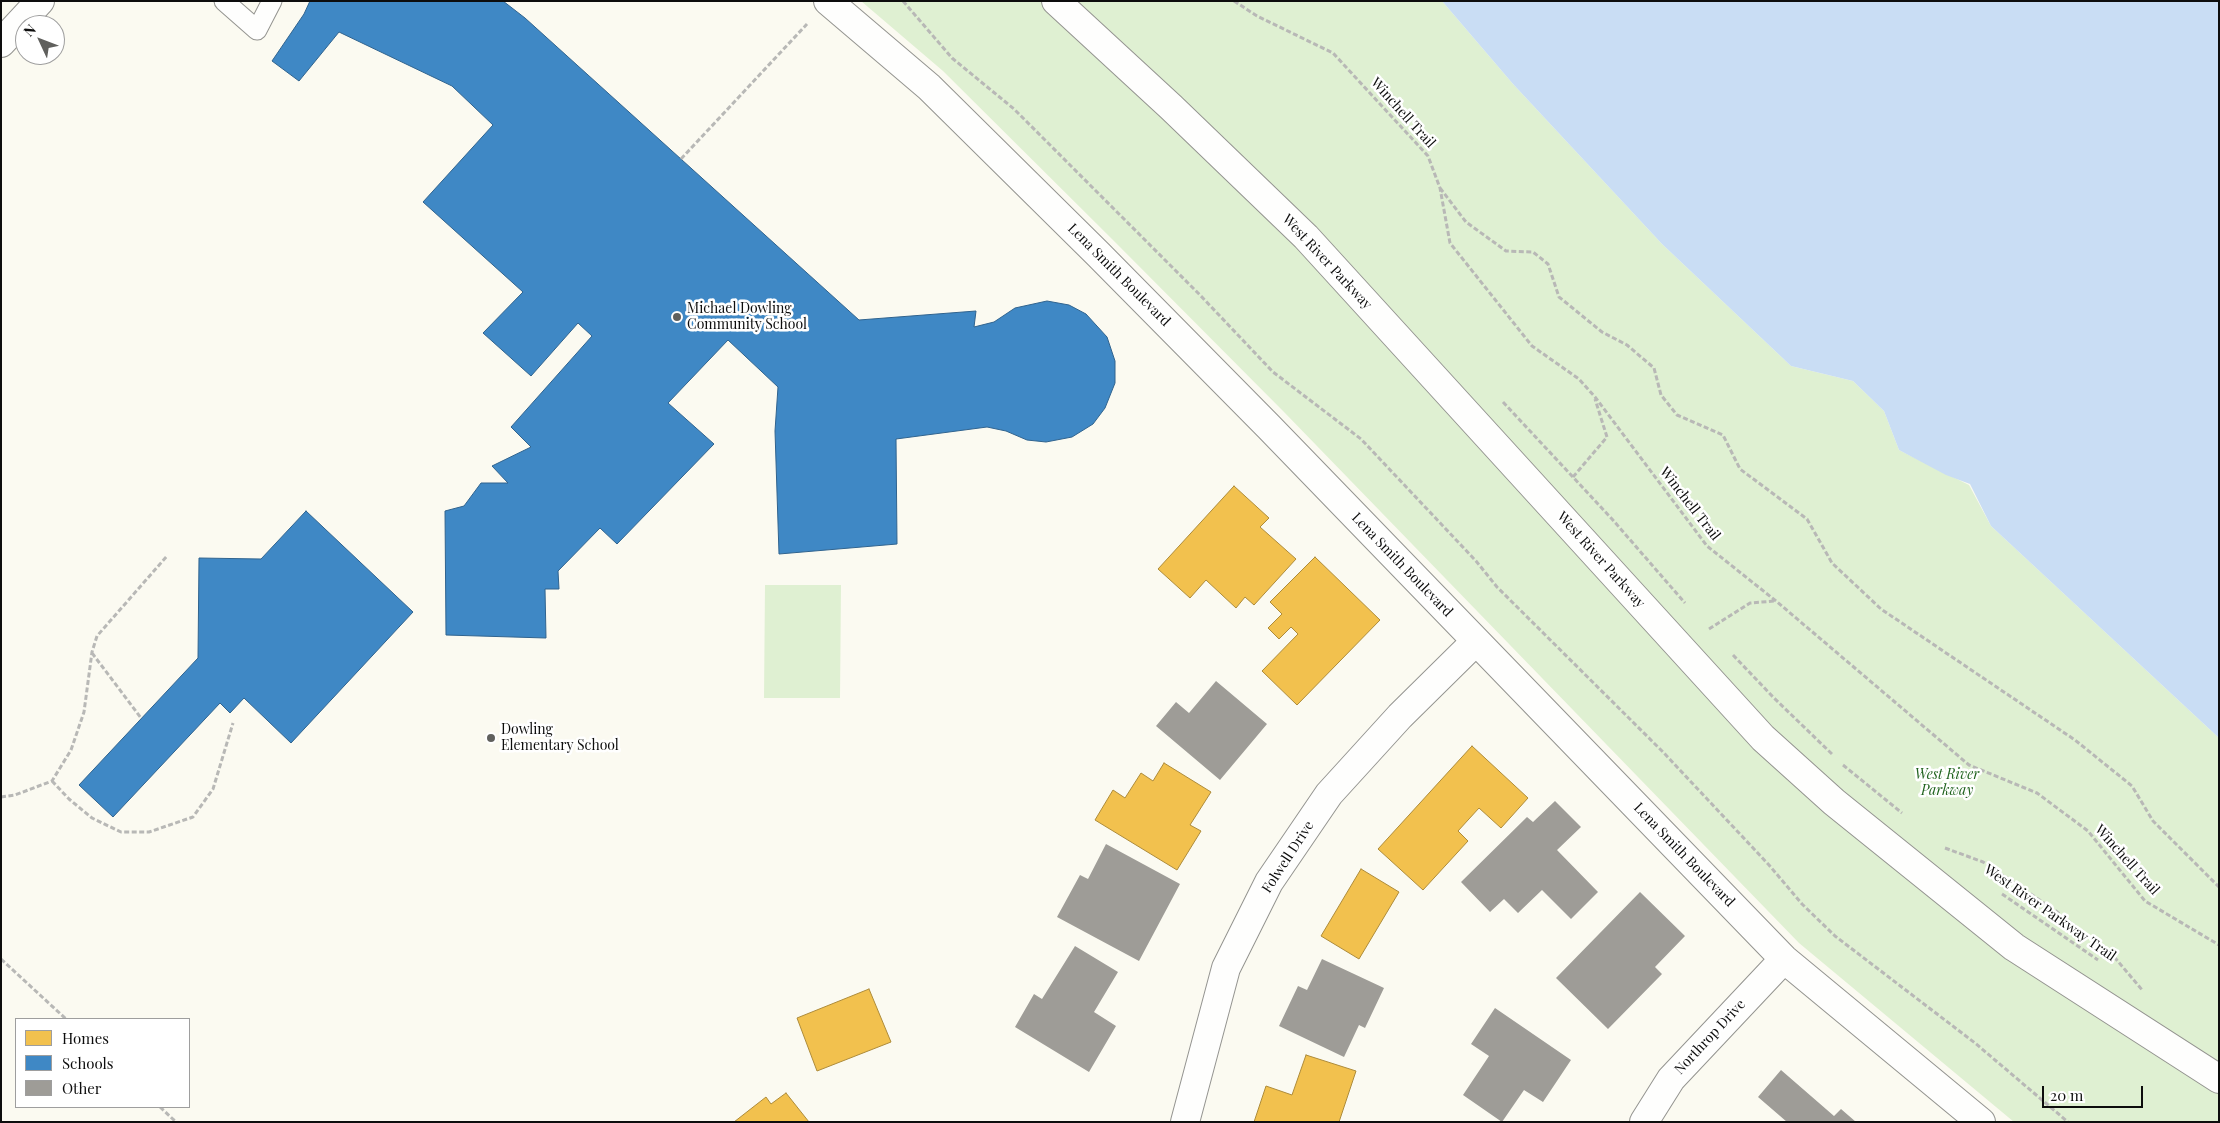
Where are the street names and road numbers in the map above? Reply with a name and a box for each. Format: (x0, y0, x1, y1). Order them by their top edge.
street label: Winchell Trail (1367, 75, 1439, 151)
street label: West River Parkway (1279, 211, 1375, 313)
street label: Lena Smith Boulevard (1064, 220, 1174, 330)
street label: Winchell Trail (1656, 464, 1724, 544)
street label: West River Parkway (1553, 508, 1649, 612)
street label: Lena Smith Boulevard (1348, 509, 1456, 621)
street label: Lena Smith Boulevard (1630, 799, 1738, 911)
street label: Folwell Drive (1258, 818, 1318, 896)
street label: Winchell Trail (2091, 822, 2163, 898)
street label: West River Parkway Trail (1981, 861, 2119, 965)
street label: Northrop Drive (1671, 996, 1749, 1078)

